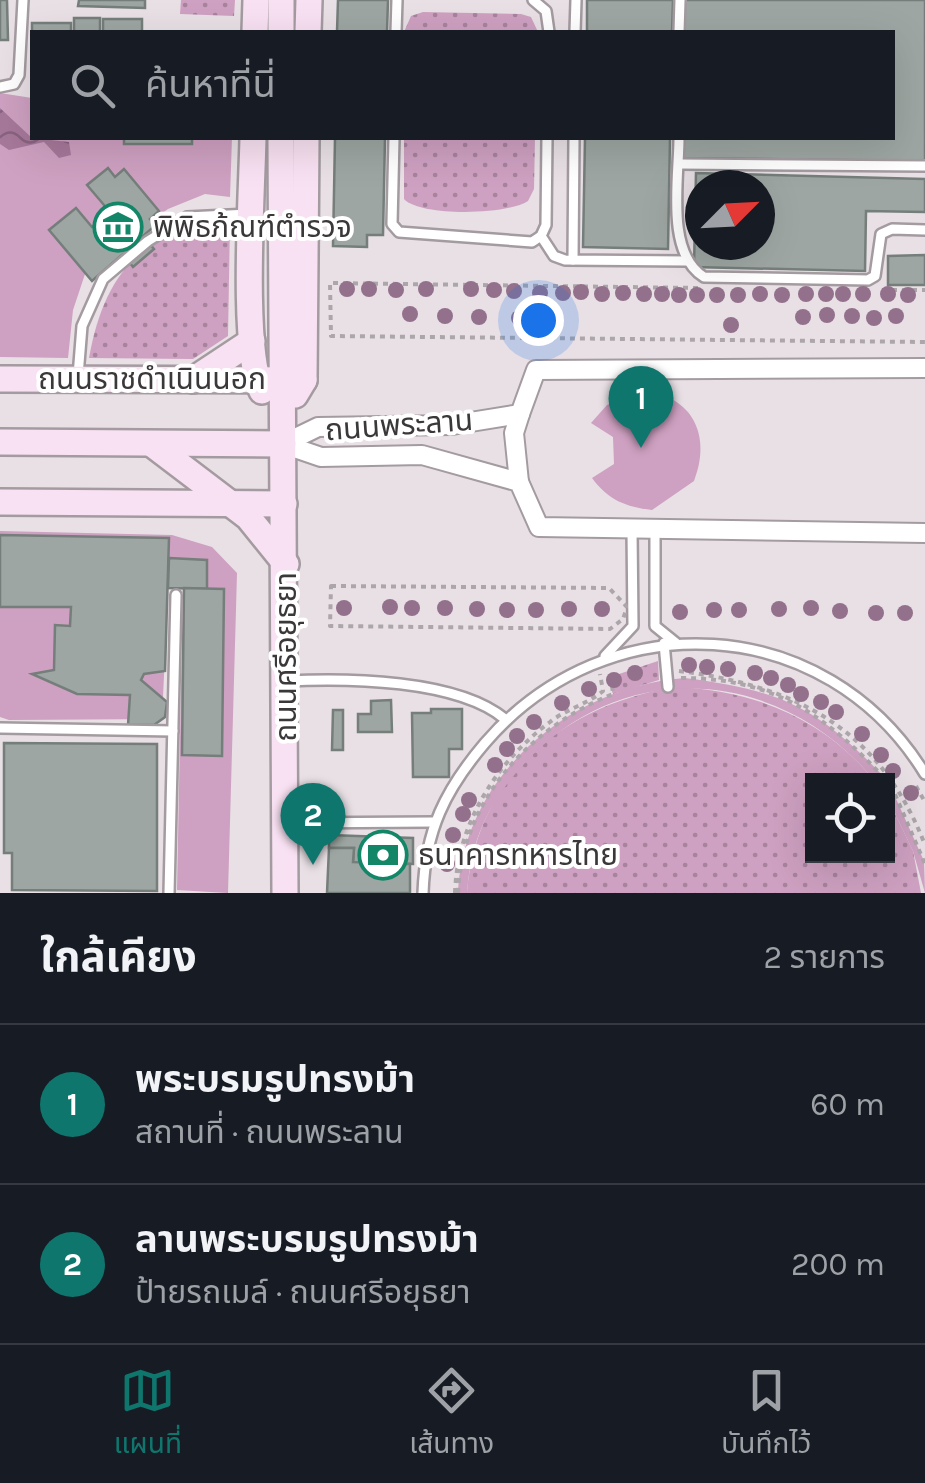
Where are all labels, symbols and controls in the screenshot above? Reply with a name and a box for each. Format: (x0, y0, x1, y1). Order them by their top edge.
search box (30, 30, 895, 140)
icon: search (65, 58, 120, 113)
text: ค้นหาที่นี่ (145, 62, 276, 107)
north arrow (685, 170, 775, 260)
museum icon: พิพิธภ้ณฑ์ตำรวจ (92, 201, 144, 253)
place label: พิพิธภ้ณฑ์ตำรวจ (153, 209, 352, 245)
your location (513, 295, 564, 346)
street label: ถนนราชดำเนินนอก (38, 361, 266, 397)
pin: 1 (608, 366, 674, 448)
street label: ถนนพระลาน (324, 402, 474, 448)
street label: ถนนศรีอยุธยา (268, 572, 304, 742)
map controls (805, 773, 895, 863)
button: locate (805, 773, 895, 863)
pin: 2 (280, 782, 346, 865)
bank icon: ธนาคารทหารไทย (357, 829, 409, 881)
place label: ธนาคารทหารไทย (418, 837, 618, 873)
text: ใกล้เคียง (40, 932, 197, 982)
text: 2 รายการ (763, 939, 885, 976)
text: พระบรมรูปทรงม้า (135, 1057, 415, 1102)
text: 1 (67, 1086, 78, 1123)
text: 60 m (810, 1086, 885, 1123)
text: สถานที่ · ถนนพระลาน (135, 1114, 404, 1151)
text: ลานพระบรมรูปทรงม้า (135, 1217, 479, 1262)
text: 2 (63, 1246, 82, 1283)
text: 200 m (791, 1246, 885, 1283)
text: ป้ายรถเมล์ · ถนนศรีอยุธยา (135, 1274, 471, 1311)
tab: แผนที่ (114, 1363, 182, 1466)
tab: เส้นทาง (409, 1363, 494, 1466)
tab: บันทึกไว้ (721, 1363, 811, 1466)

